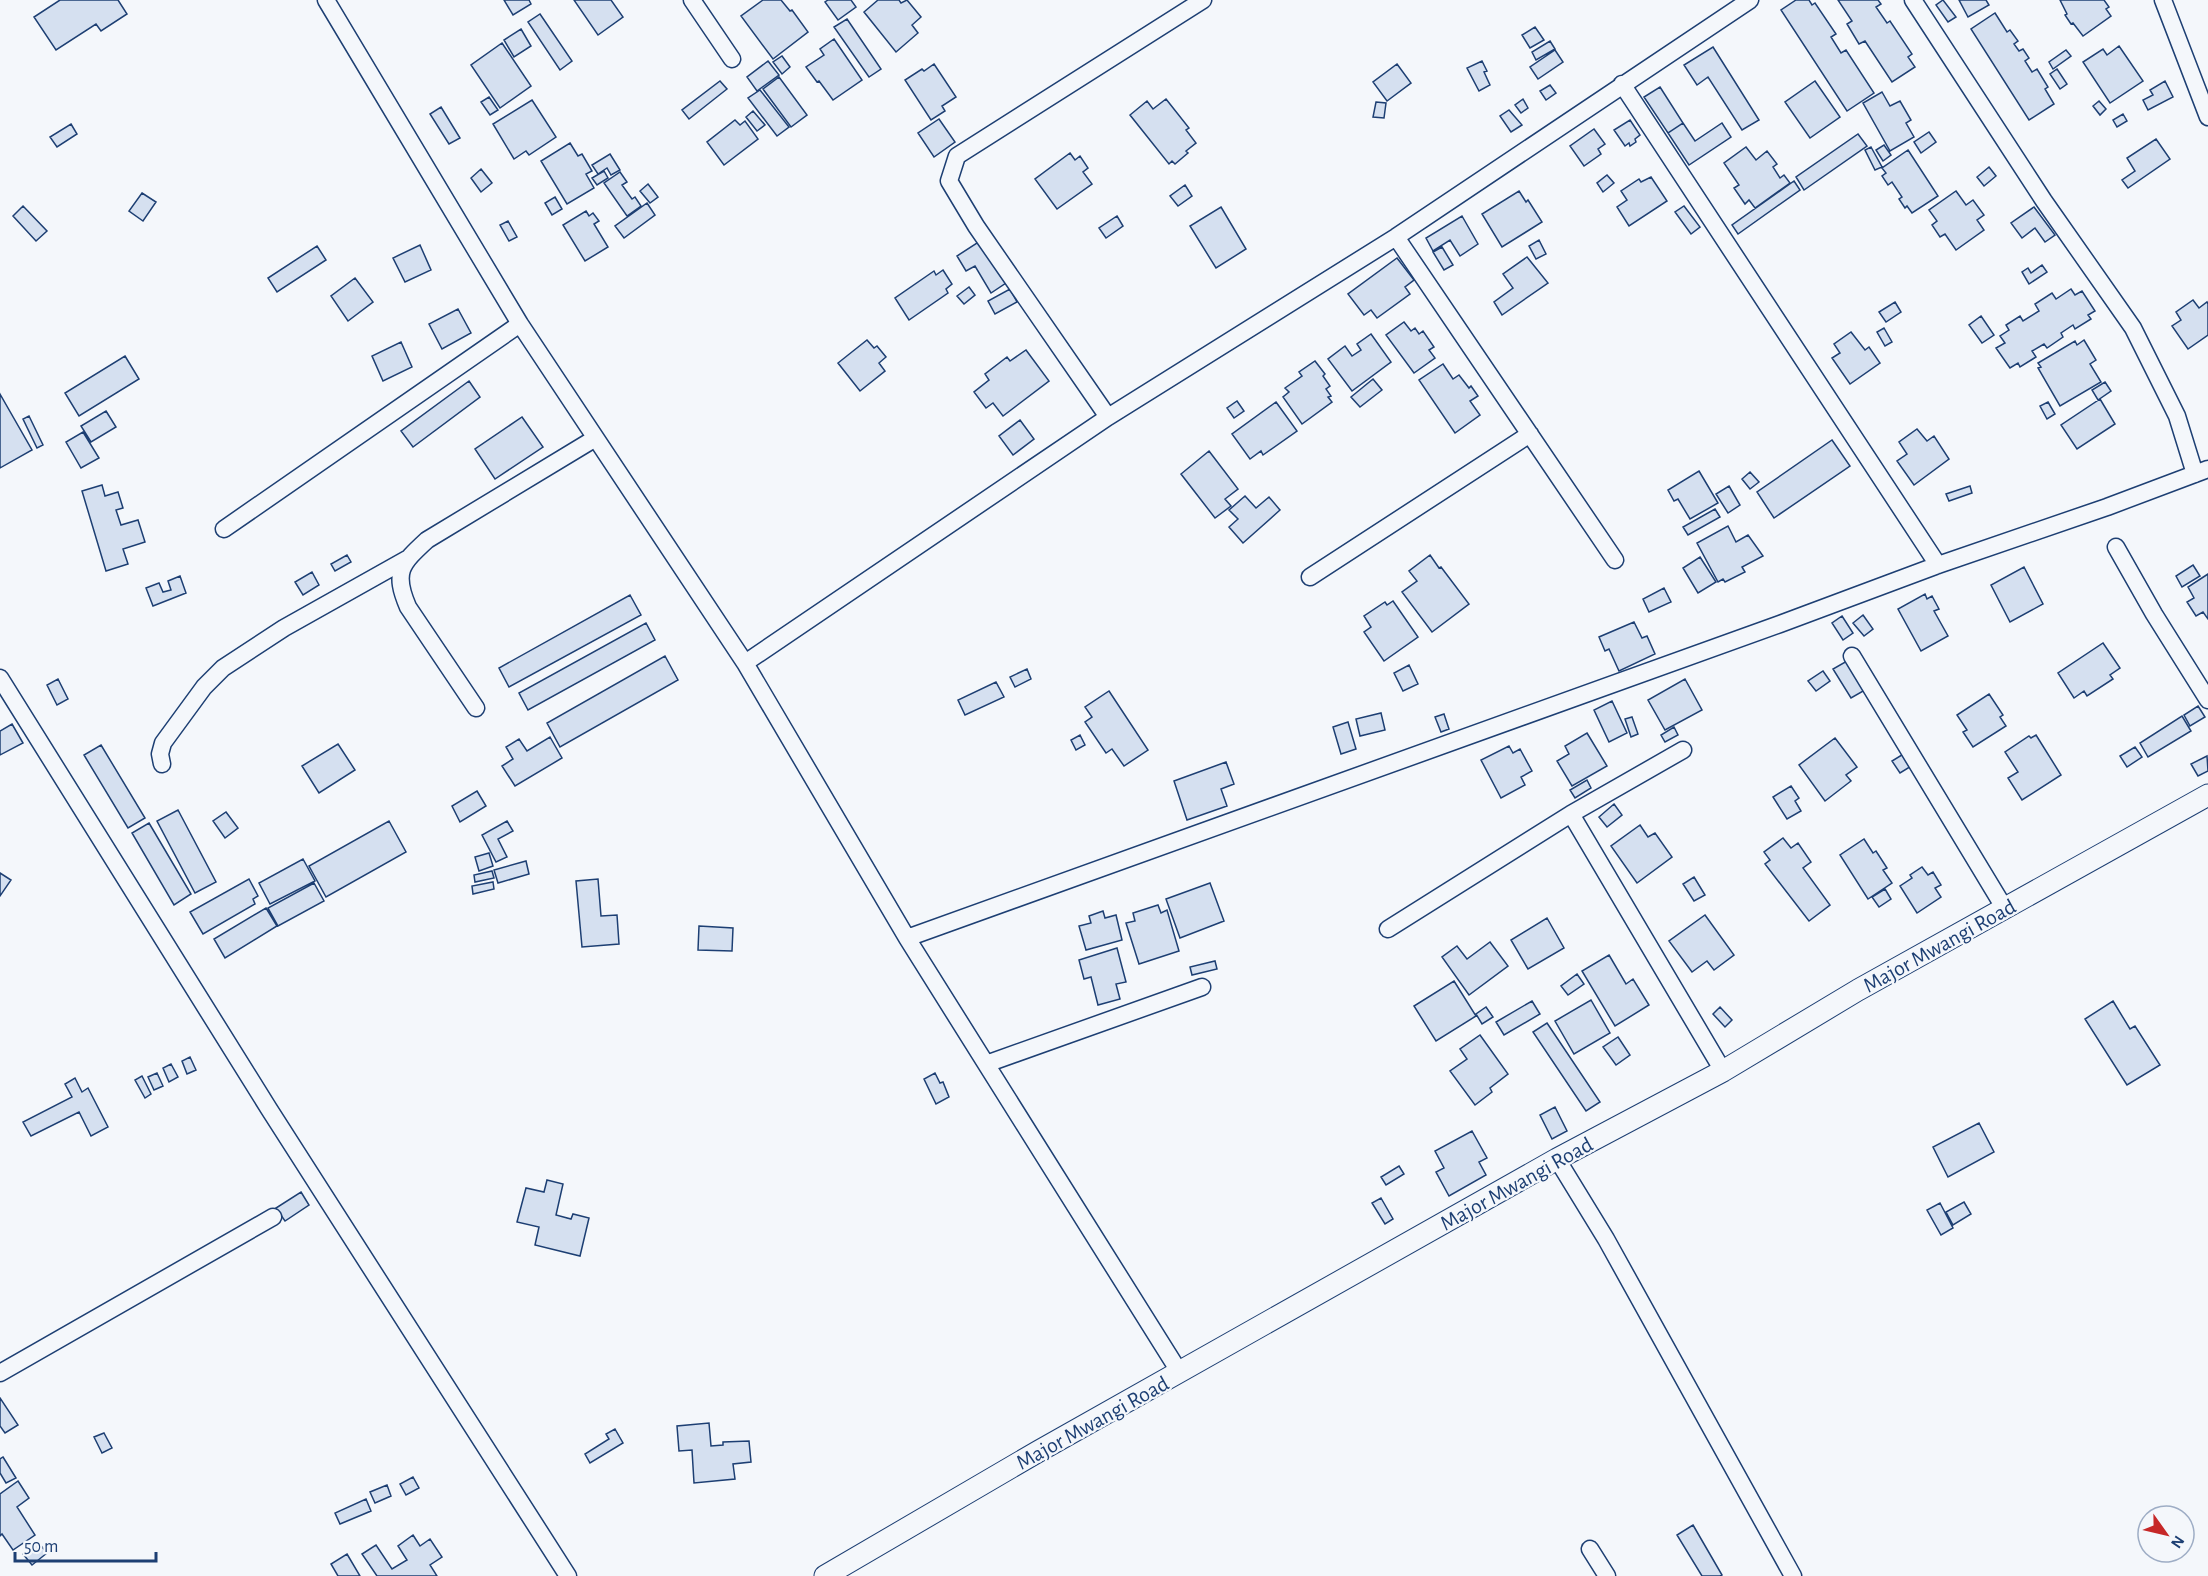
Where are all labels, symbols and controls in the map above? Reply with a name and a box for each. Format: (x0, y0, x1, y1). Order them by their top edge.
street label: Major Mwangi Road (1860, 895, 2019, 997)
street label: Major Mwangi Road (1437, 1133, 1596, 1235)
street label: Major Mwangi Road (1013, 1372, 1172, 1474)
north arrow (2136, 1504, 2196, 1564)
scale bar (15, 1525, 156, 1563)
text: N (2168, 1533, 2187, 1551)
text: 50 m (24, 1538, 58, 1556)

